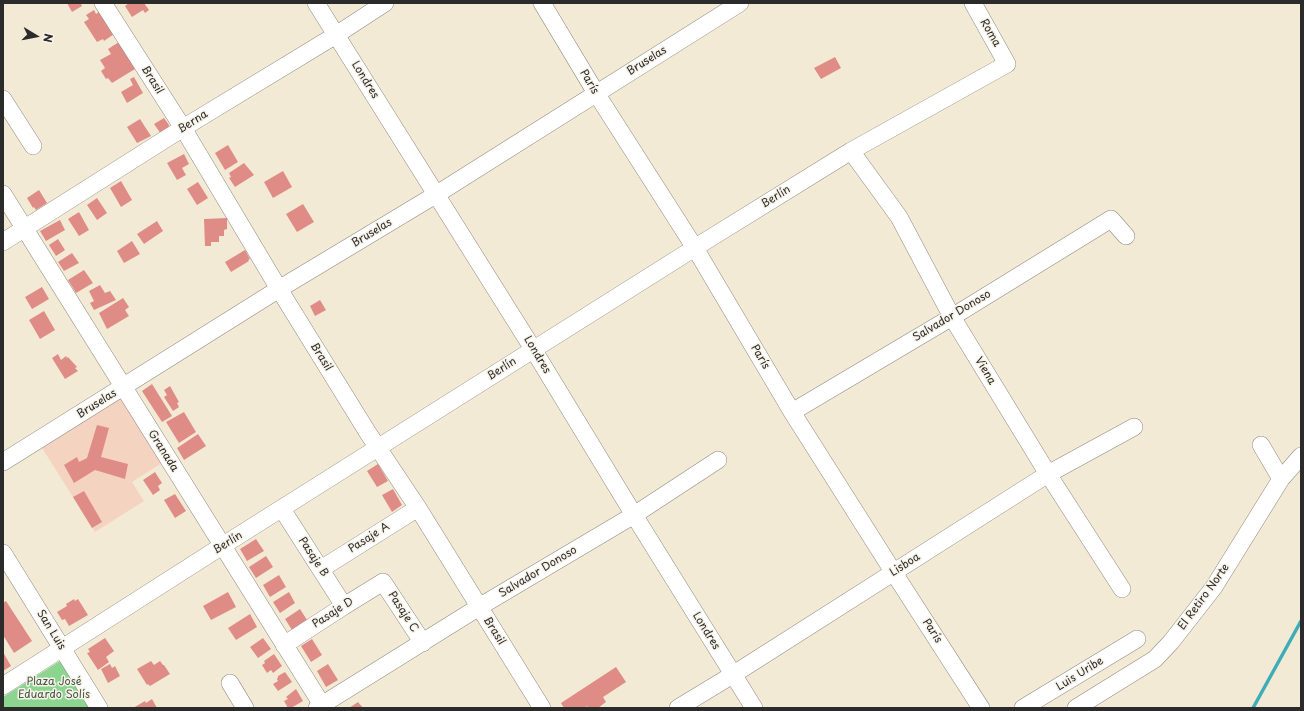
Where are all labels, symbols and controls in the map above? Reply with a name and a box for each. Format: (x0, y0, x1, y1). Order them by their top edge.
north arrow (16, 16, 56, 56)
street label: Roma (977, 17, 1003, 49)
text: N (39, 32, 57, 44)
street label: Bruselas (625, 44, 669, 78)
street label: Londres (348, 59, 382, 101)
street label: Brasil (138, 63, 166, 97)
street label: París (577, 67, 601, 97)
street label: Berna (176, 108, 210, 136)
street label: Berlín (759, 183, 793, 211)
street label: Bruselas (350, 216, 394, 250)
street label: Salvador Donoso (911, 287, 993, 345)
street label: Londres (521, 334, 553, 376)
street label: Brasil (307, 340, 335, 374)
street label: París (748, 342, 772, 372)
street label: Berlín (485, 355, 519, 383)
street label: Viena (972, 355, 998, 387)
street label: Bruselas (75, 387, 119, 421)
street label: Granada (145, 428, 181, 474)
street label: Pasaje A (346, 520, 392, 556)
street label: Berlín (211, 529, 245, 557)
street label: Pasaje B (295, 535, 331, 579)
street label: Salvador Donoso (497, 543, 579, 601)
street label: Lisboa (887, 550, 923, 580)
street label: El Retiro Norte (1176, 561, 1232, 633)
street label: Pasaje C (385, 589, 421, 635)
street label: Pasaje D (310, 595, 356, 631)
street label: San Luis (34, 608, 68, 652)
street label: Londres (689, 610, 723, 652)
street label: Brasil (480, 614, 508, 648)
street label: París (919, 616, 945, 646)
street label: Luis Uribe (1054, 654, 1106, 694)
park label: Plaza José Eduardo Solís (18, 675, 90, 701)

